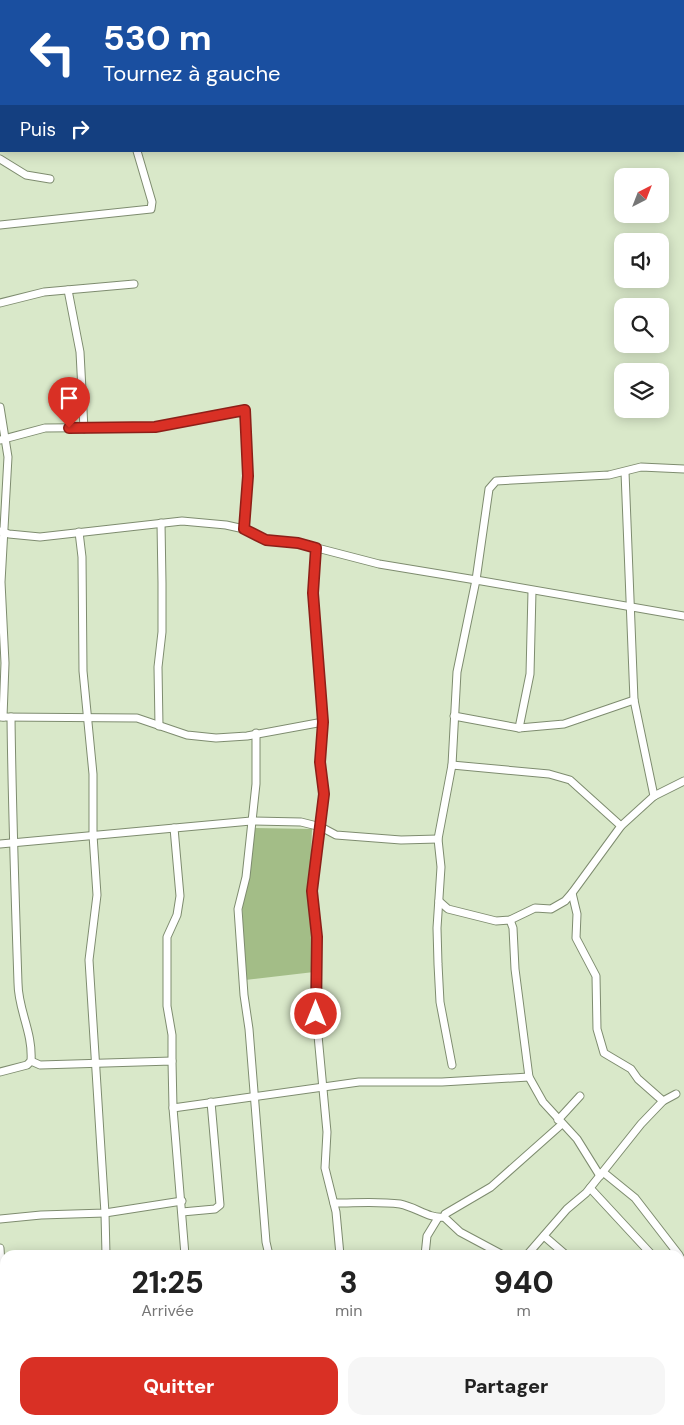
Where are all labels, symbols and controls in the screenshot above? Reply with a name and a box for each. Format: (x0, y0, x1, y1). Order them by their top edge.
text: 530 m (103, 15, 212, 61)
icon: left (20, 20, 85, 85)
text: Tournez à gauche (103, 59, 281, 88)
icon: right (66, 115, 94, 143)
text: Puis (20, 117, 56, 142)
north arrow (614, 168, 669, 222)
map controls (614, 168, 669, 418)
button: sound (614, 233, 669, 288)
button: search (614, 298, 669, 353)
button: layers (614, 363, 669, 418)
pin (48, 377, 90, 428)
icon: arrive (55, 384, 83, 412)
position arrow (289, 987, 341, 1039)
text: 21:25 (131, 1263, 204, 1302)
text: 3 (340, 1263, 358, 1302)
text: 940 (494, 1263, 554, 1302)
text: Arrivée (141, 1300, 194, 1321)
text: min (335, 1300, 362, 1321)
text: m (517, 1300, 531, 1321)
button: Quitter (20, 1357, 338, 1415)
button: Partager (348, 1357, 665, 1415)

